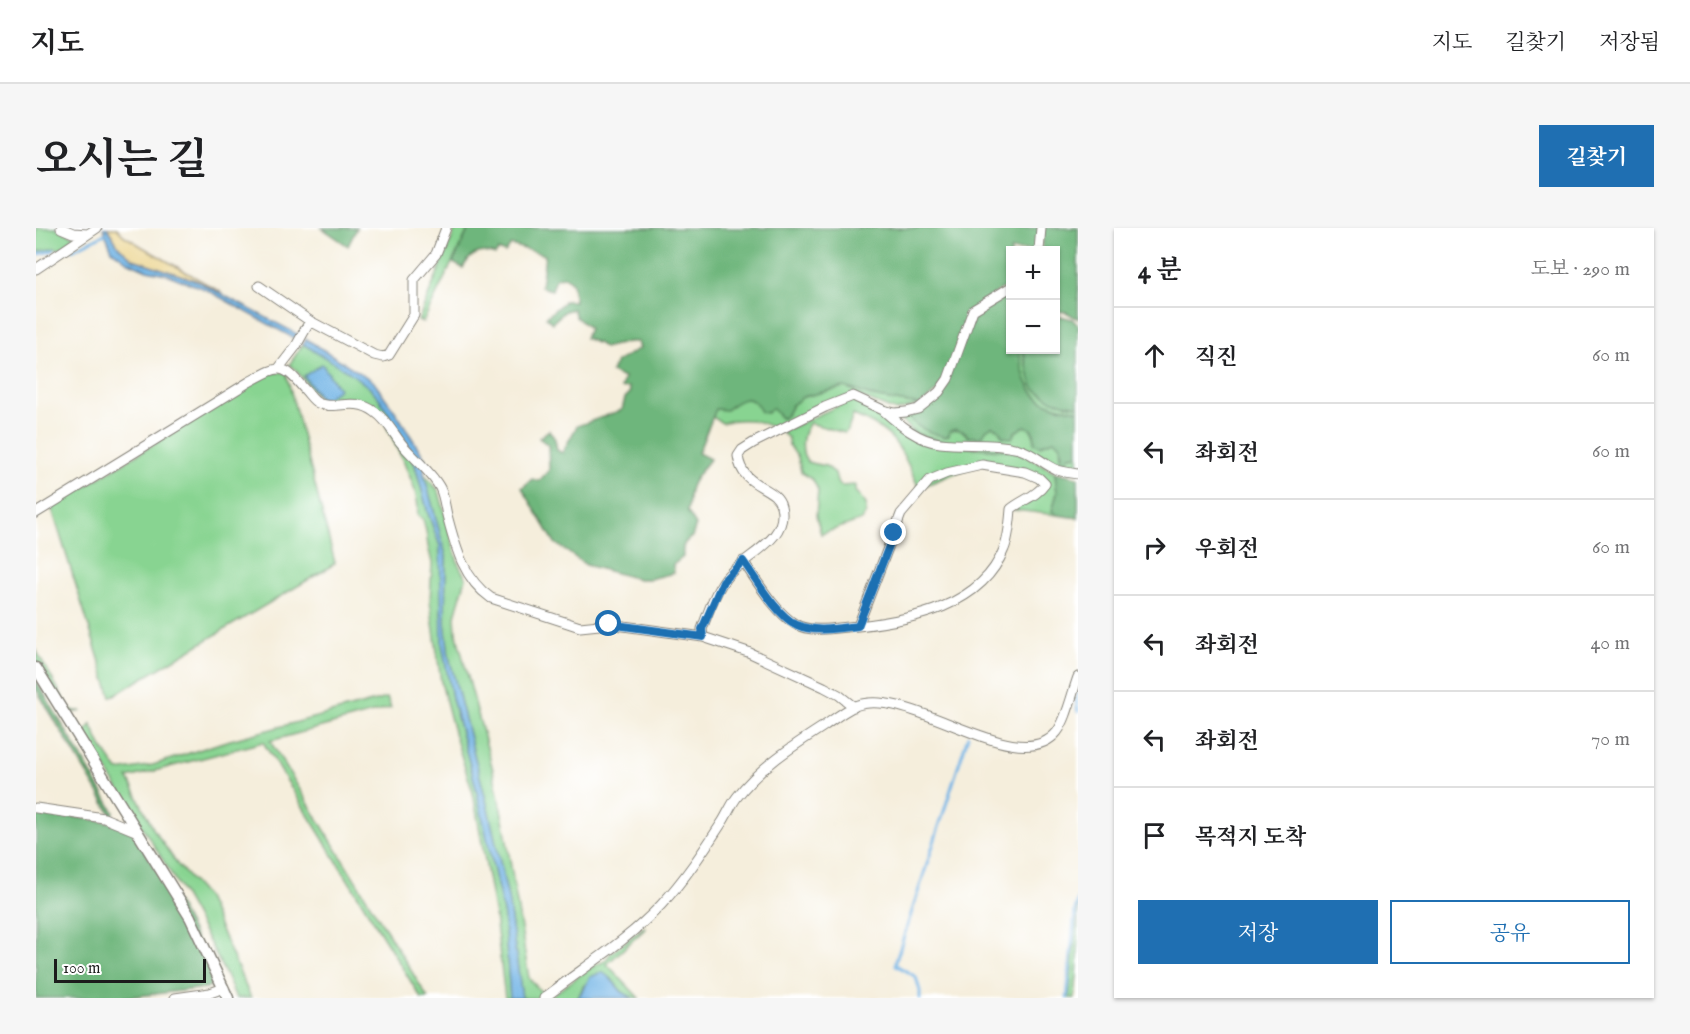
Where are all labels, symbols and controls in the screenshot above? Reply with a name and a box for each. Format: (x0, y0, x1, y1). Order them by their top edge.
text: 지도 (30, 27, 84, 62)
text: 지도 (1432, 30, 1472, 57)
text: 길찾기 (1505, 30, 1566, 57)
text: 저장됨 (1599, 30, 1660, 57)
button: 길찾기 (1539, 125, 1654, 187)
text: 오시는 길 (36, 135, 207, 188)
map controls (1006, 246, 1060, 354)
button: + (1006, 246, 1060, 300)
text: 4 분 (1138, 254, 1182, 287)
text: 도보 · 290 m (1530, 257, 1630, 282)
button: − (1006, 300, 1060, 354)
icon: ahead (1138, 339, 1171, 372)
text: 60 m (1592, 343, 1630, 368)
text: 직진 (1195, 344, 1238, 372)
icon: left (1138, 435, 1171, 468)
text: 60 m (1592, 439, 1630, 464)
text: 좌회전 (1195, 440, 1259, 468)
route end (880, 519, 906, 545)
icon: right (1138, 531, 1171, 564)
text: 60 m (1592, 535, 1630, 560)
text: 우회전 (1195, 536, 1259, 564)
route start (595, 610, 621, 636)
icon: left (1138, 627, 1171, 660)
text: 40 m (1591, 631, 1630, 656)
text: 좌회전 (1195, 632, 1259, 660)
icon: left (1138, 723, 1171, 756)
text: 70 m (1591, 727, 1630, 752)
text: 좌회전 (1195, 728, 1259, 756)
icon: arrive (1138, 819, 1171, 852)
text: 목적지 도착 (1195, 824, 1306, 852)
button: 저장 (1138, 900, 1378, 964)
button: 공유 (1390, 900, 1630, 964)
scale bar (54, 956, 206, 984)
text: 100 m (63, 959, 100, 979)

